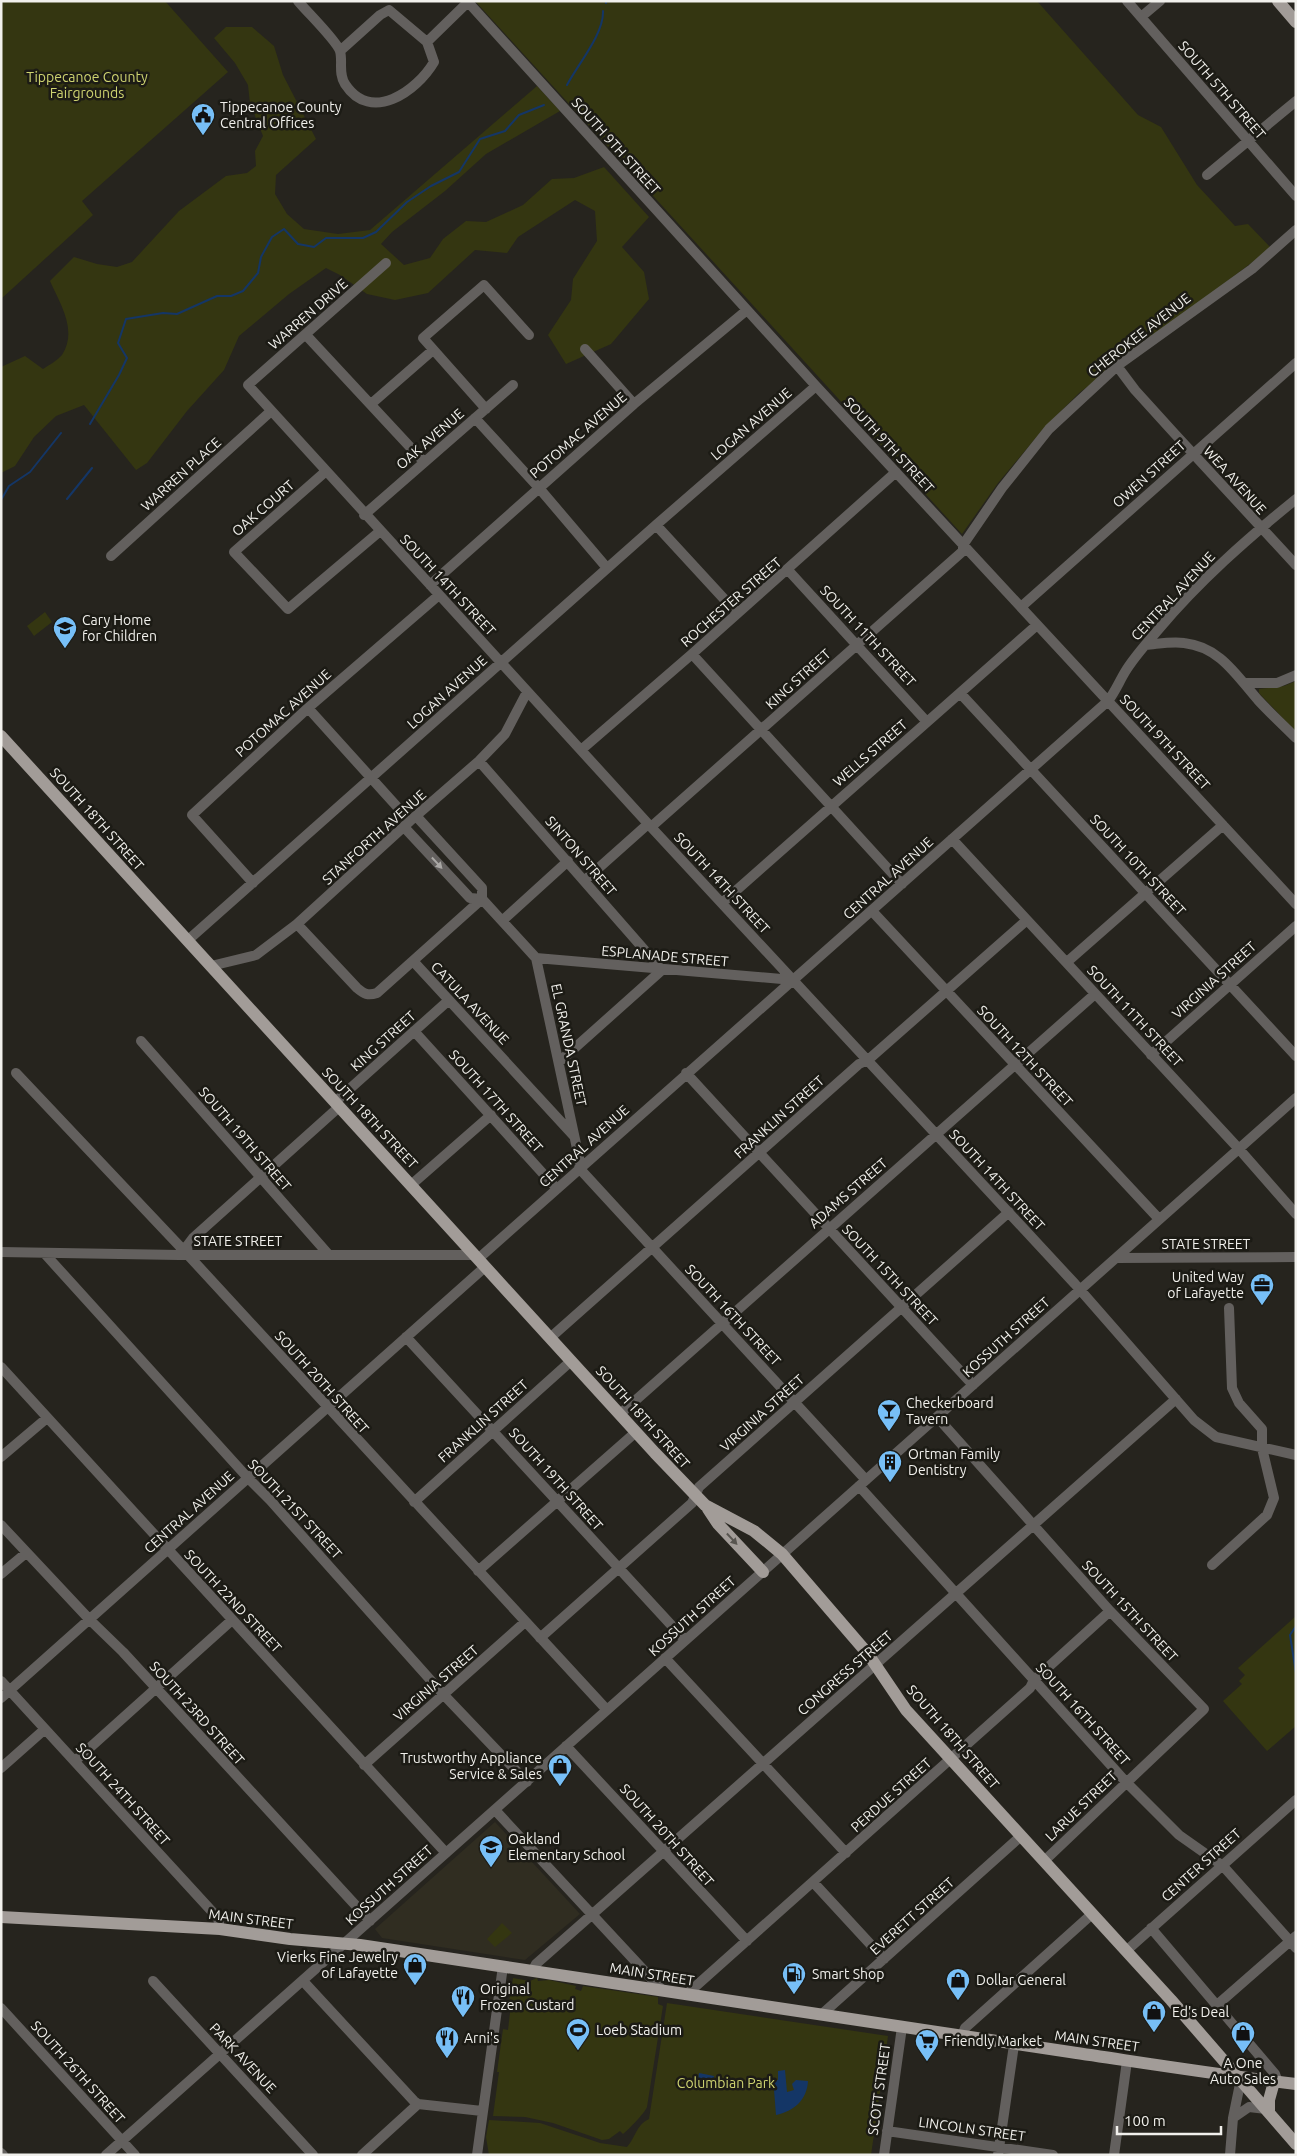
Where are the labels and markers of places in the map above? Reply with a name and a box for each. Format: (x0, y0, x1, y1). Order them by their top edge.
place label: Tippecanoe County Central Offices (220, 99, 342, 131)
public building icon: Tippecanoe County Central Offices (190, 102, 216, 136)
place label: Cary Home for Children (82, 612, 157, 644)
school or university icon: Cary Home for Children (52, 615, 78, 649)
place label: United Way of Lafayette (1167, 1269, 1244, 1301)
office icon: United Way of Lafayette (1249, 1272, 1275, 1306)
place label: Checkerboard Tavern (906, 1395, 994, 1427)
bar icon: Checkerboard Tavern (876, 1398, 902, 1432)
place label: Ortman Family Dentistry (908, 1446, 1000, 1478)
building icon: Ortman Family Dentistry (877, 1449, 903, 1483)
place label: Trustworthy Appliance Service & Sales (400, 1750, 542, 1782)
shop icon: Trustworthy Appliance Service & Sales (547, 1753, 573, 1787)
place label: Oakland Elementary School (508, 1831, 626, 1863)
school or university icon: Oakland Elementary School (478, 1834, 504, 1868)
place label: Vierks Fine Jewelry of Lafayette (277, 1949, 398, 1981)
shop icon: Vierks Fine Jewelry of Lafayette (402, 1952, 428, 1986)
fuel station icon: Smart Shop (781, 1961, 807, 1995)
place label: Smart Shop (812, 1966, 884, 1982)
shop icon: Dollar General (945, 1967, 971, 2001)
place label: Dollar General (976, 1972, 1066, 1988)
place label: Original Frozen Custard (480, 1981, 574, 2013)
restaurant icon: Original Frozen Custard (450, 1984, 476, 2018)
shop icon: Ed's Deal (1141, 1999, 1167, 2033)
place label: Ed's Deal (1172, 2004, 1229, 2020)
sports icon: Loeb Stadium (565, 2017, 591, 2051)
shop icon: A One Auto Sales (1230, 2020, 1256, 2054)
place label: Loeb Stadium (596, 2022, 682, 2038)
restaurant icon: Arni's (434, 2025, 460, 2059)
supermarket icon: Friendly Market (914, 2028, 940, 2062)
place label: Arni's (464, 2030, 499, 2046)
place label: Friendly Market (944, 2033, 1043, 2049)
place label: A One Auto Sales (1210, 2055, 1276, 2087)

